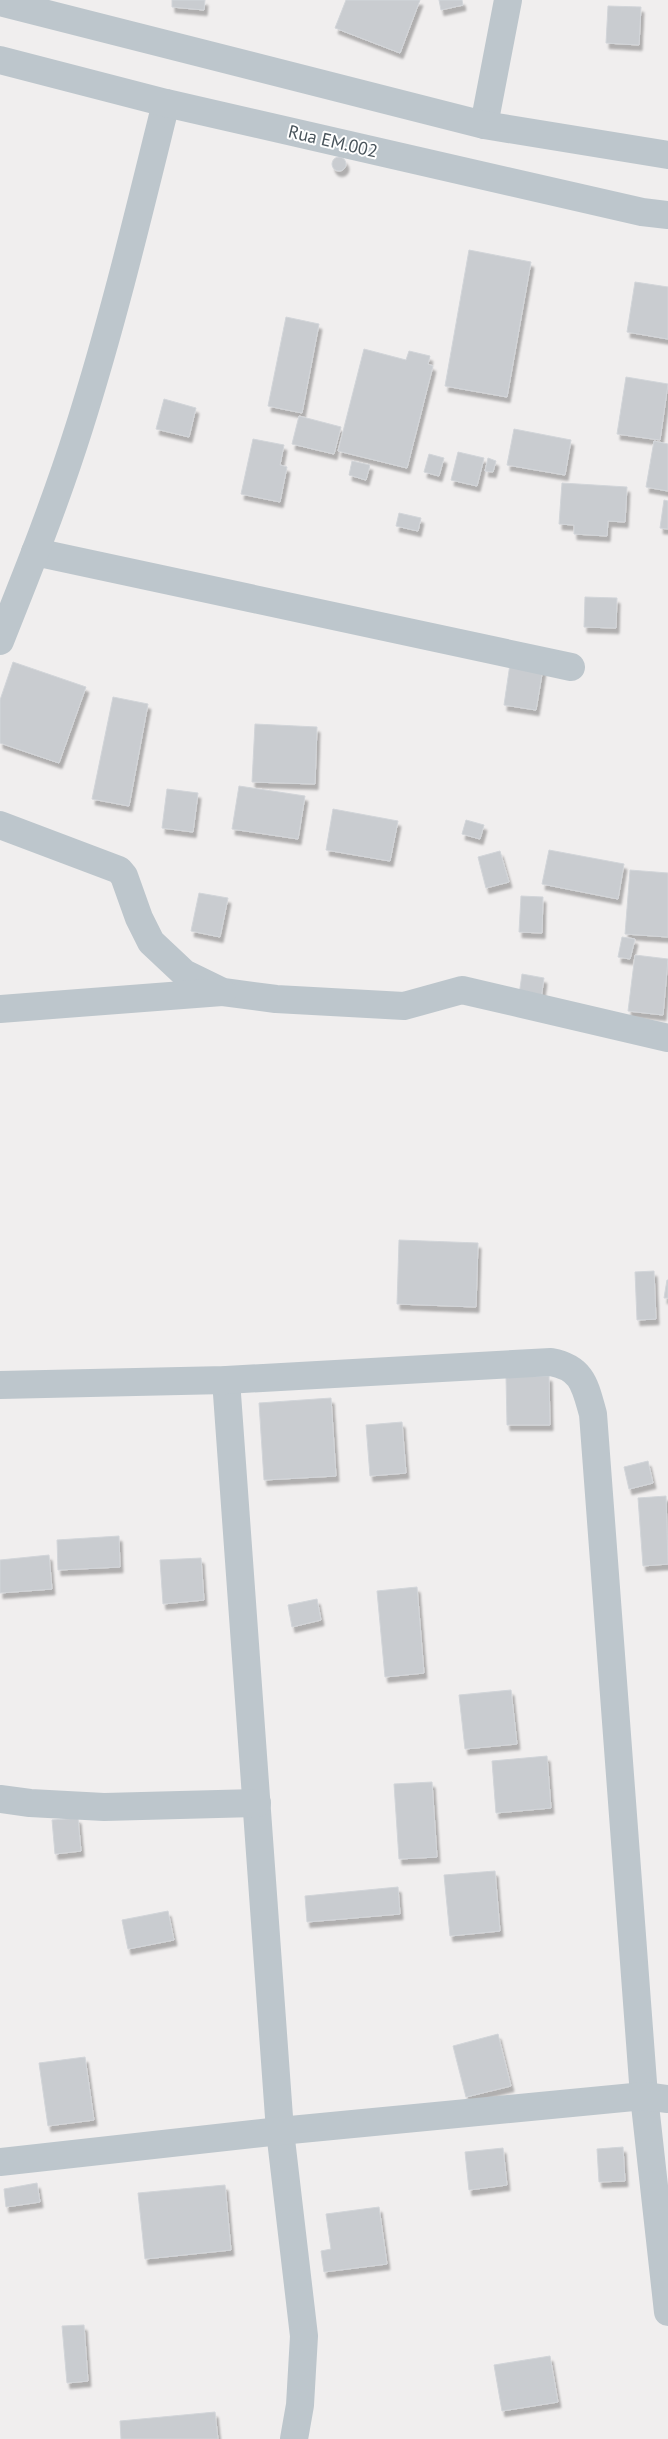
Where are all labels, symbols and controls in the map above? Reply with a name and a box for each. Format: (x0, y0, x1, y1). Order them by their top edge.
street label: Rua EM.002 (286, 120, 380, 162)

